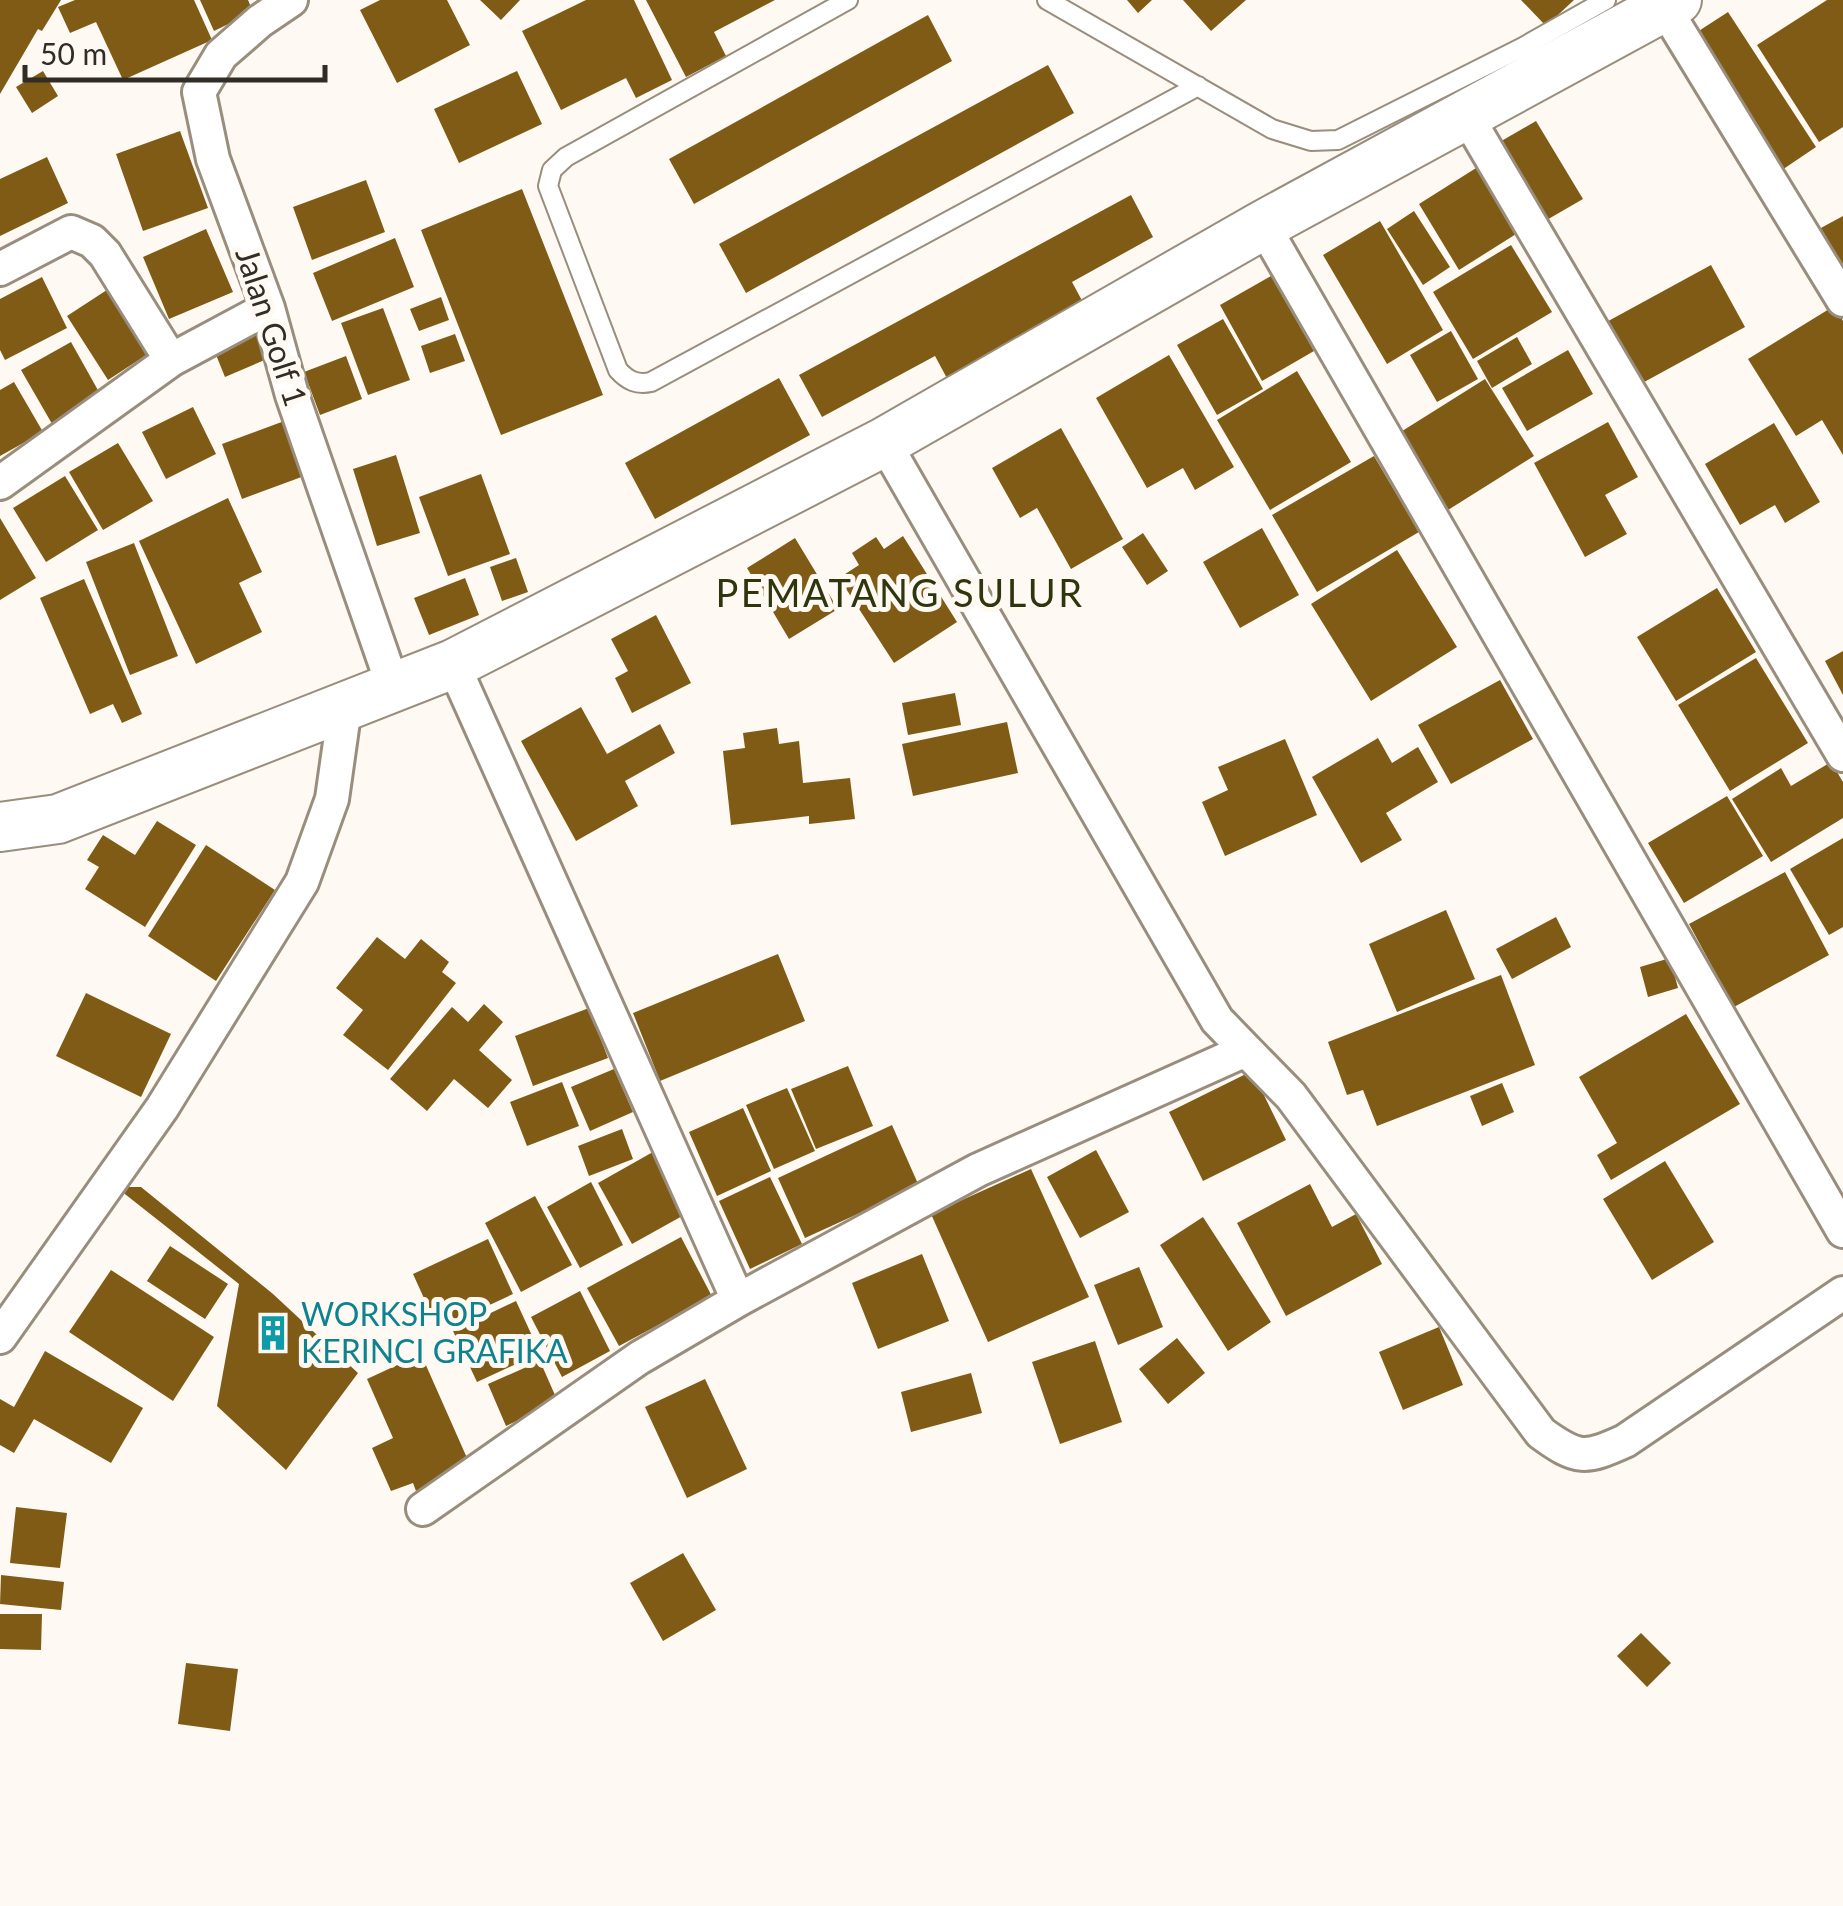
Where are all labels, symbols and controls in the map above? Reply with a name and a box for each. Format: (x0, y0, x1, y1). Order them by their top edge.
scale bar (25, 20, 325, 82)
text: 50 m (40, 35, 107, 71)
street label: Jalan Golf 1 (228, 242, 316, 411)
district label: PEMATANG SULUR (716, 569, 1084, 615)
place label: WORKSHOP KERINCI GRAFIKA (301, 1294, 568, 1370)
building icon: WORKSHOP KERINCI GRAFIKA (254, 1314, 292, 1352)

